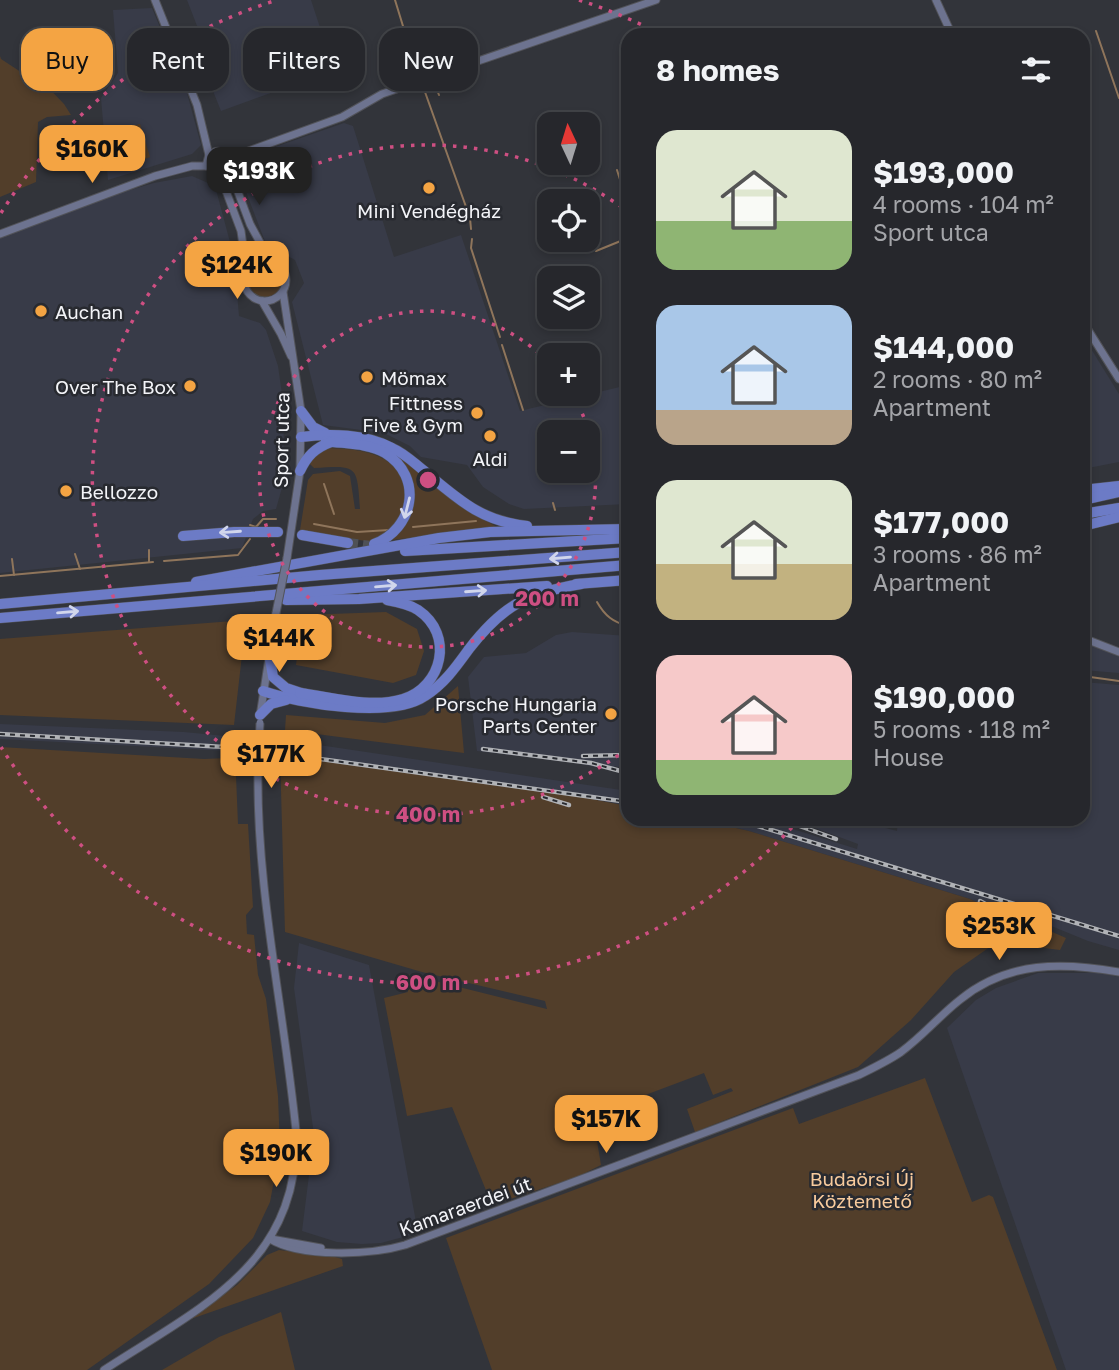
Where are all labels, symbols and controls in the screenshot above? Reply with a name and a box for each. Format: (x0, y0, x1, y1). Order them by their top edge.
chip: Buy (21, 28, 113, 91)
chip: Rent (127, 28, 229, 91)
chip: Filters (243, 28, 365, 91)
chip: New (379, 28, 478, 91)
icon: filters (1017, 51, 1055, 89)
text: 8 homes (656, 52, 780, 88)
north arrow (537, 112, 600, 175)
map controls (537, 112, 600, 483)
pin: $160K (43, 125, 141, 185)
text: $160K (55, 134, 129, 162)
pin: $193K (210, 148, 308, 207)
text: $193,000 (873, 154, 1014, 190)
text: $193K (223, 156, 295, 184)
icon: home (712, 158, 796, 242)
marker: Mini Vendégház (421, 180, 437, 196)
button: locate (537, 189, 600, 252)
text: 4 rooms · 104 m² (873, 190, 1054, 218)
place label: Mini Vendégház (357, 199, 501, 222)
text: Sport utca (873, 218, 989, 246)
pin: $124K (188, 242, 286, 301)
text: $124K (201, 250, 273, 278)
button: layers (537, 266, 600, 329)
place label: Auchan (55, 300, 123, 323)
marker: Auchan (33, 303, 49, 319)
text: $144,000 (873, 329, 1014, 365)
icon: home (712, 333, 796, 417)
button: + (537, 343, 600, 406)
text: 2 rooms · 80 m² (873, 365, 1042, 393)
place label: Mömax (381, 366, 447, 389)
marker: Mömax (359, 369, 375, 385)
place label: Over The Box (55, 375, 176, 398)
marker: Over The Box (182, 378, 198, 394)
place label: Fittness Five & Gym (362, 391, 463, 436)
street label: Sport utca (269, 392, 293, 488)
text: Apartment (873, 393, 991, 421)
marker: Fittness Five & Gym (469, 405, 485, 421)
button: − (537, 420, 600, 483)
marker: Aldi (482, 428, 498, 444)
place label: Aldi (472, 447, 508, 470)
centre of rings (416, 468, 440, 492)
place label: Bellozzo (80, 480, 158, 503)
marker: Bellozzo (58, 483, 74, 499)
one-way arrow (400, 497, 413, 519)
text: $177,000 (873, 504, 1009, 540)
icon: home (712, 508, 796, 592)
one-way arrow (219, 526, 242, 539)
text: 3 rooms · 86 m² (873, 540, 1042, 568)
one-way arrow (549, 552, 572, 565)
text: Apartment (873, 568, 991, 596)
one-way arrow (374, 579, 396, 592)
one-way arrow (464, 584, 487, 597)
text: 200 m (515, 585, 579, 611)
one-way arrow (56, 605, 79, 618)
pin: $144K (230, 614, 328, 674)
text: $144K (243, 623, 315, 651)
text: $190,000 (873, 679, 1015, 715)
icon: home (712, 683, 796, 767)
place label: Porsche Hungaria Parts Center (435, 692, 598, 737)
marker: Porsche Hungaria Parts Center (603, 706, 619, 722)
text: 5 rooms · 118 m² (873, 715, 1050, 743)
pin: $177K (222, 730, 320, 790)
text: $177K (236, 739, 306, 767)
text: House (873, 743, 944, 771)
text: 400 m (396, 801, 460, 827)
pin: $253K (950, 902, 1048, 962)
text: $253K (962, 911, 1036, 939)
text: 600 m (396, 969, 460, 995)
pin: $157K (557, 1096, 655, 1155)
text: $157K (571, 1104, 641, 1132)
pin: $190K (227, 1130, 325, 1189)
text: $190K (239, 1138, 313, 1166)
park label: Budaörsi Új Köztemető (810, 1167, 914, 1212)
street label: Kamaraerdei út (396, 1171, 534, 1241)

